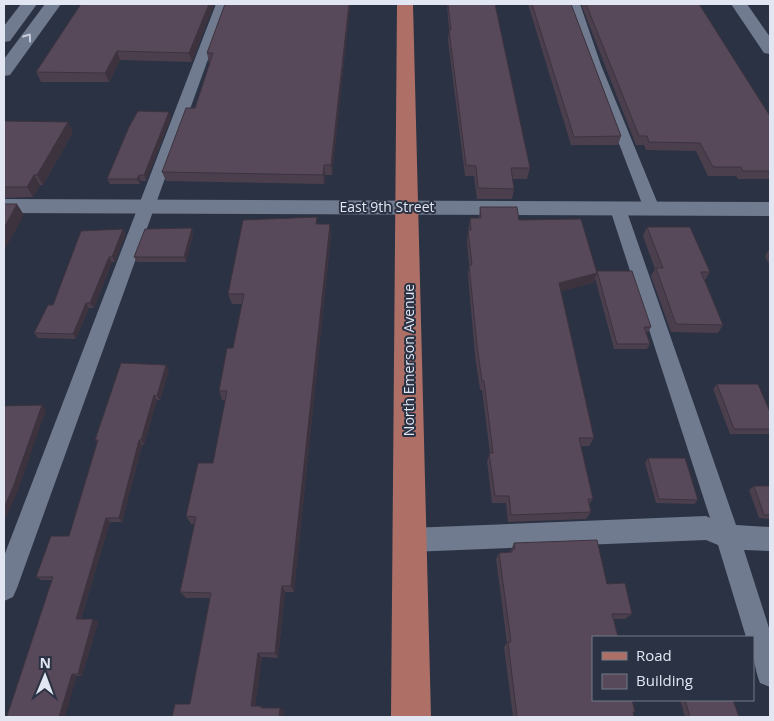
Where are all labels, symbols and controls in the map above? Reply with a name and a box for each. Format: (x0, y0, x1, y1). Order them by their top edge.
one-way arrow (22, 33, 31, 43)
street label: East 9th Street (339, 197, 435, 216)
street label: North Emerson Avenue (399, 284, 418, 436)
legend (592, 636, 754, 701)
text: Road (636, 645, 672, 665)
north arrow (20, 651, 70, 701)
text: N (39, 653, 51, 672)
text: Building (636, 670, 693, 690)

